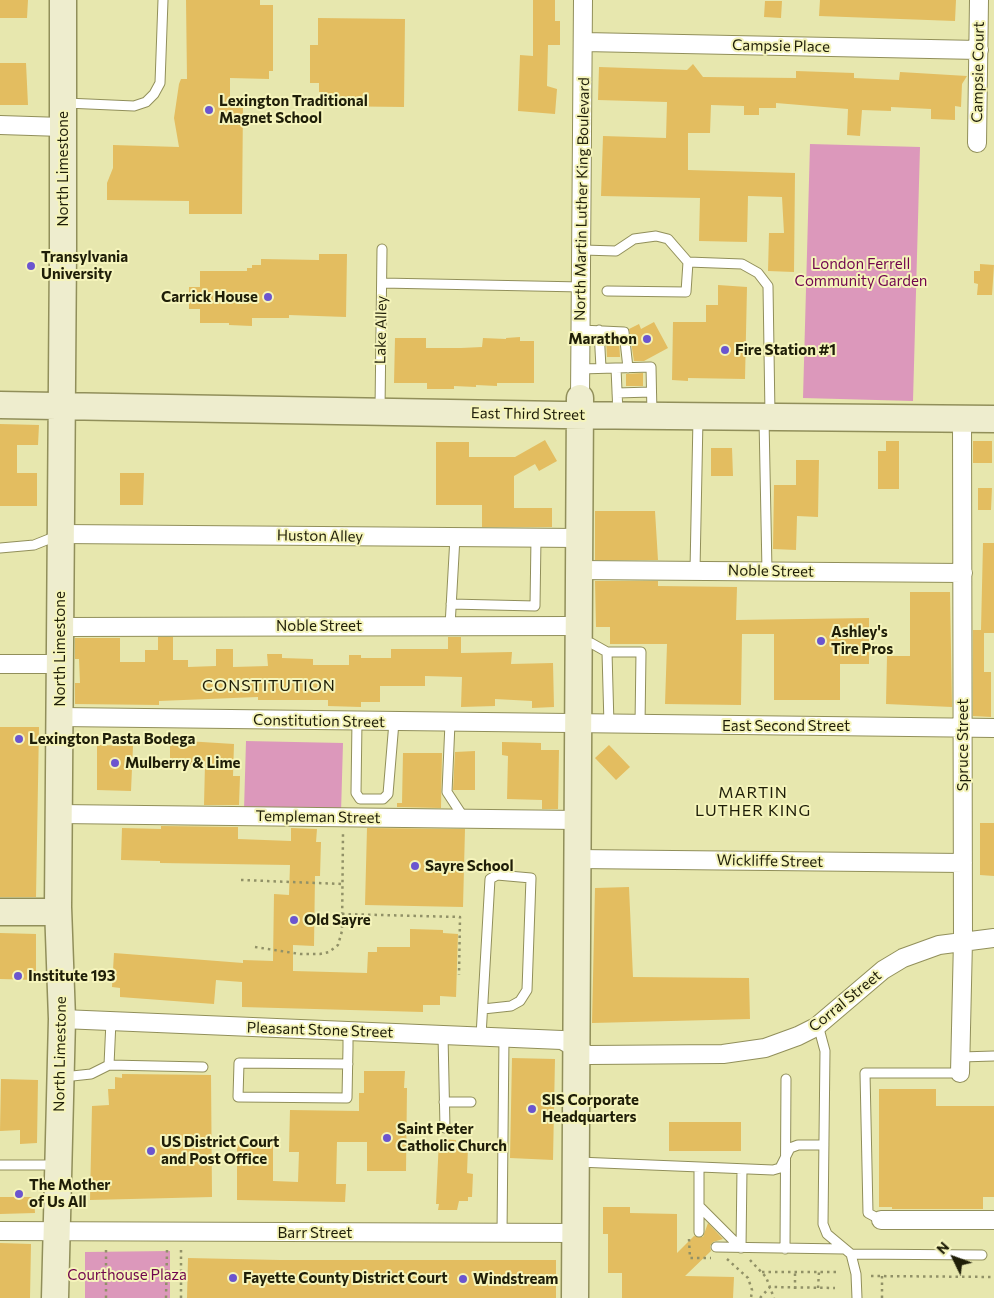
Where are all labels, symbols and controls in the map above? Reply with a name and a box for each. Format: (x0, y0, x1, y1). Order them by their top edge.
street label: Campsie Court (968, 21, 988, 123)
street label: Campsie Place (732, 36, 830, 56)
street label: North Martin Luther King Boulevard (571, 77, 593, 321)
place label: Lexington Traditional Magnet School (219, 92, 368, 127)
marker: Lexington Traditional Magnet School (203, 104, 215, 116)
street label: North Limestone (54, 111, 72, 227)
place label: Transylvania University (41, 248, 128, 283)
park label: London Ferrell Community Garden (795, 255, 927, 290)
marker: Transylvania University (25, 260, 37, 272)
place label: Carrick House (161, 288, 258, 306)
marker: Carrick House (262, 291, 274, 303)
street label: Lake Alley (371, 296, 391, 364)
place label: Marathon (568, 330, 637, 348)
marker: Marathon (641, 333, 653, 345)
place label: Fire Station #1 (735, 341, 836, 359)
marker: Fire Station #1 (719, 344, 731, 356)
street label: East Third Street (471, 404, 585, 424)
street label: Huston Alley (277, 526, 363, 546)
street label: Noble Street (728, 561, 814, 581)
street label: North Limestone (51, 591, 69, 707)
street label: Noble Street (276, 617, 362, 635)
place label: Ashley's Tire Pros (831, 623, 893, 658)
marker: Ashley's Tire Pros (815, 635, 827, 647)
district label: CONSTITUTION (201, 676, 337, 696)
street label: Spruce Street (954, 699, 972, 791)
street label: Constitution Street (253, 711, 385, 731)
street label: East Second Street (722, 717, 850, 735)
place label: Lexington Pasta Bodega (29, 730, 195, 748)
marker: Lexington Pasta Bodega (13, 733, 25, 745)
place label: Mulberry & Lime (125, 754, 240, 772)
marker: Mulberry & Lime (109, 757, 121, 769)
district label: MARTIN LUTHER KING (694, 783, 812, 821)
street label: Templeman Street (255, 807, 381, 827)
street label: Wickliffe Street (717, 851, 823, 871)
place label: Sayre School (425, 857, 514, 875)
marker: Sayre School (409, 860, 421, 872)
place label: Old Sayre (304, 911, 371, 929)
marker: Old Sayre (288, 914, 300, 926)
street label: Corral Street (805, 966, 885, 1036)
place label: Institute 193 (28, 967, 115, 985)
marker: Institute 193 (12, 970, 24, 982)
street label: North Limestone (50, 996, 70, 1112)
street label: Pleasant Stone Street (246, 1018, 394, 1042)
place label: SIS Corporate Headquarters (542, 1091, 639, 1126)
marker: SIS Corporate Headquarters (526, 1103, 538, 1115)
place label: Saint Peter Catholic Church (397, 1120, 507, 1155)
marker: Saint Peter Catholic Church (381, 1132, 393, 1144)
place label: US District Court and Post Office (161, 1133, 279, 1168)
marker: US District Court and Post Office (145, 1145, 157, 1157)
place label: The Mother of Us All (29, 1176, 110, 1211)
marker: The Mother of Us All (13, 1188, 25, 1200)
street label: Barr Street (278, 1224, 352, 1242)
north arrow (929, 1233, 979, 1283)
text: N (933, 1238, 952, 1257)
park label: Courthouse Plaza (67, 1266, 187, 1284)
place label: Fayette County District Court (243, 1269, 448, 1287)
place label: Windstream (473, 1270, 558, 1288)
marker: Fayette County District Court (227, 1272, 239, 1284)
marker: Windstream (457, 1273, 469, 1285)

